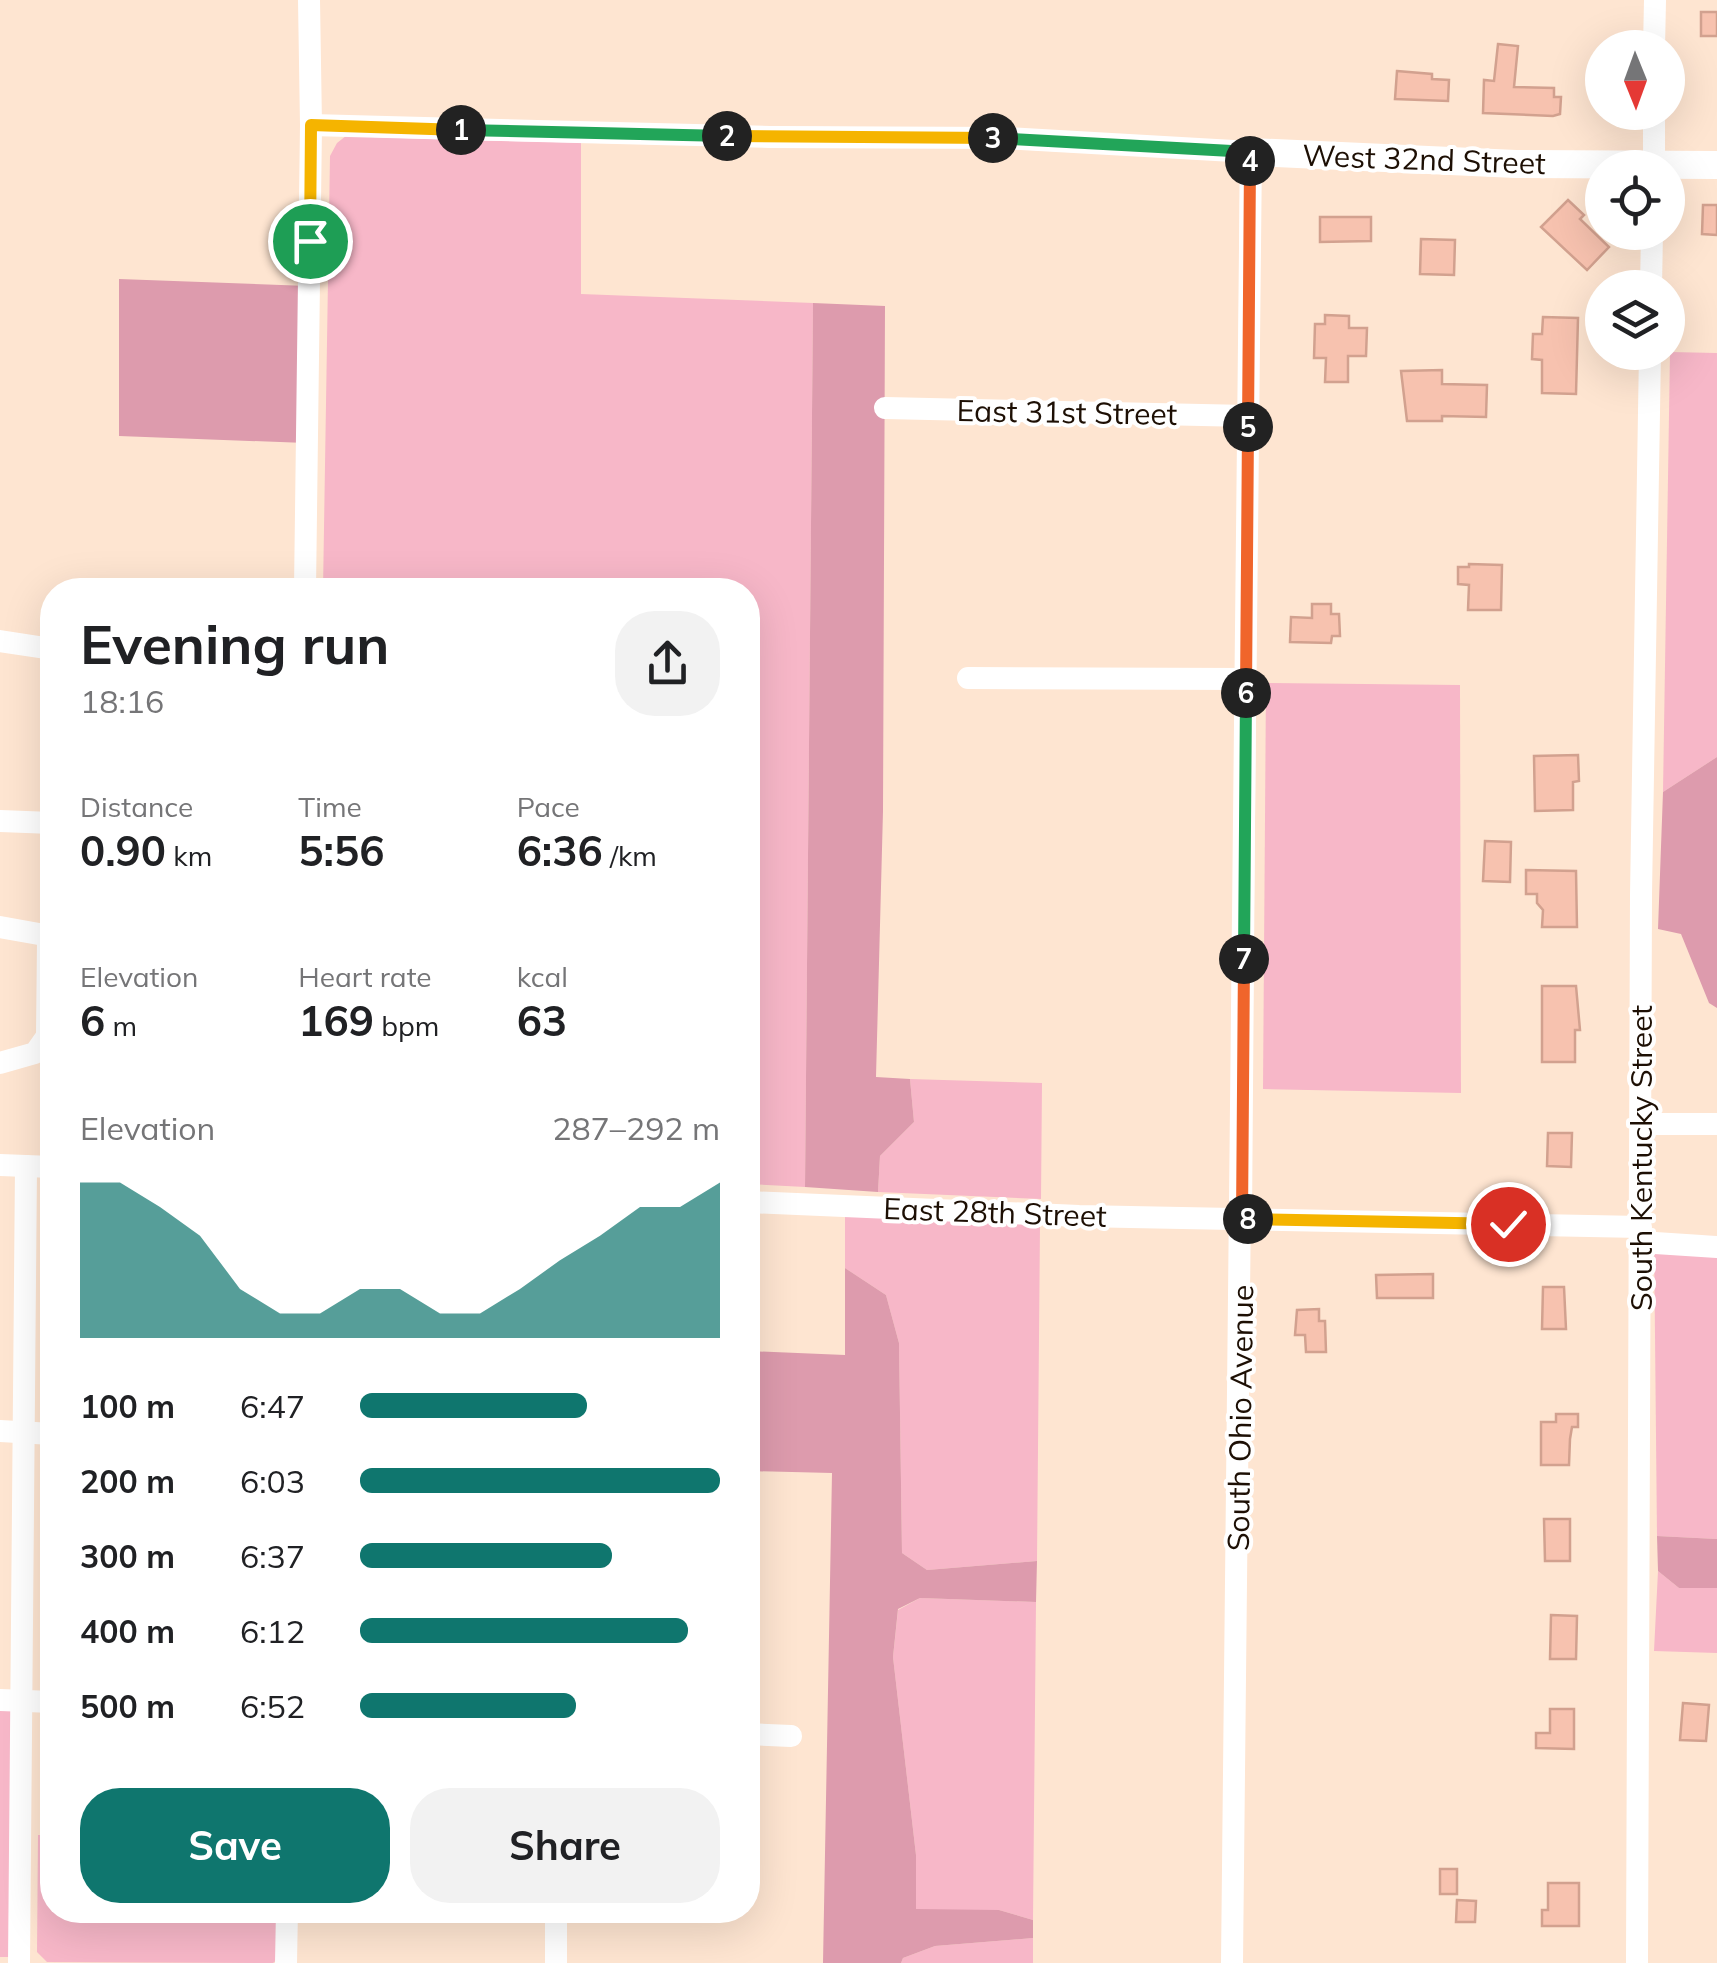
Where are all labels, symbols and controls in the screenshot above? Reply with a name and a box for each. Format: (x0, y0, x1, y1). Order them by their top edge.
north arrow (1585, 30, 1685, 130)
map controls (1585, 30, 1685, 370)
pin: 1 (436, 105, 486, 155)
pin: 2 (702, 111, 752, 161)
text: 1 (453, 112, 469, 147)
pin: 3 (968, 113, 1018, 163)
text: 2 (719, 118, 735, 153)
text: 3 (985, 120, 1001, 155)
pin: 4 (1225, 136, 1275, 186)
street label: West 32nd Street (1302, 136, 1546, 182)
text: 4 (1242, 143, 1258, 178)
button: locate (1585, 150, 1685, 250)
pin (268, 199, 353, 284)
icon: arrive (283, 214, 338, 269)
button: layers (1585, 270, 1685, 370)
street label: East 31st Street (956, 391, 1178, 433)
pin: 5 (1223, 402, 1273, 452)
text: 5 (1240, 409, 1256, 444)
text: Evening run (80, 609, 389, 678)
button: share (615, 611, 720, 716)
pin: 6 (1221, 668, 1271, 718)
text: 6 (1238, 675, 1254, 710)
text: 18:16 (80, 681, 164, 721)
text: Distance (80, 789, 193, 824)
text: Time (298, 789, 362, 824)
text: Pace (517, 789, 580, 824)
text: 0.90 (80, 824, 166, 877)
text: 5:56 (298, 824, 384, 877)
text: 6:36 (517, 824, 603, 877)
text: km (166, 838, 212, 873)
text: /km (603, 838, 657, 873)
pin: 7 (1219, 934, 1269, 984)
text: 7 (1236, 941, 1252, 976)
text: Elevation (80, 959, 198, 994)
text: Heart rate (298, 959, 432, 994)
text: kcal (517, 959, 568, 994)
text: 6 (80, 994, 105, 1047)
text: 169 (298, 994, 374, 1047)
text: 63 (517, 994, 567, 1047)
street label: South Kentucky Street (1622, 1005, 1660, 1311)
text: m (105, 1008, 137, 1043)
text: bpm (374, 1008, 439, 1043)
text: Elevation (80, 1108, 215, 1148)
text: 287–292 m (552, 1108, 720, 1148)
pin (1466, 1182, 1551, 1267)
street label: East 28th Street (883, 1189, 1107, 1235)
pin: 8 (1223, 1194, 1273, 1244)
icon: check (1481, 1197, 1536, 1252)
text: 8 (1240, 1201, 1256, 1236)
street label: South Ohio Avenue (1219, 1284, 1261, 1552)
text: 100 m (80, 1386, 175, 1426)
text: 6:47 (240, 1386, 305, 1426)
text: 200 m (80, 1461, 175, 1501)
text: 6:03 (240, 1461, 305, 1501)
text: 300 m (80, 1536, 175, 1576)
text: 6:37 (240, 1536, 305, 1576)
text: 400 m (80, 1611, 175, 1651)
text: 6:12 (240, 1611, 305, 1651)
text: 500 m (80, 1686, 175, 1726)
text: 6:52 (240, 1686, 305, 1726)
button: Save (80, 1788, 390, 1903)
button: Share (410, 1788, 720, 1903)

